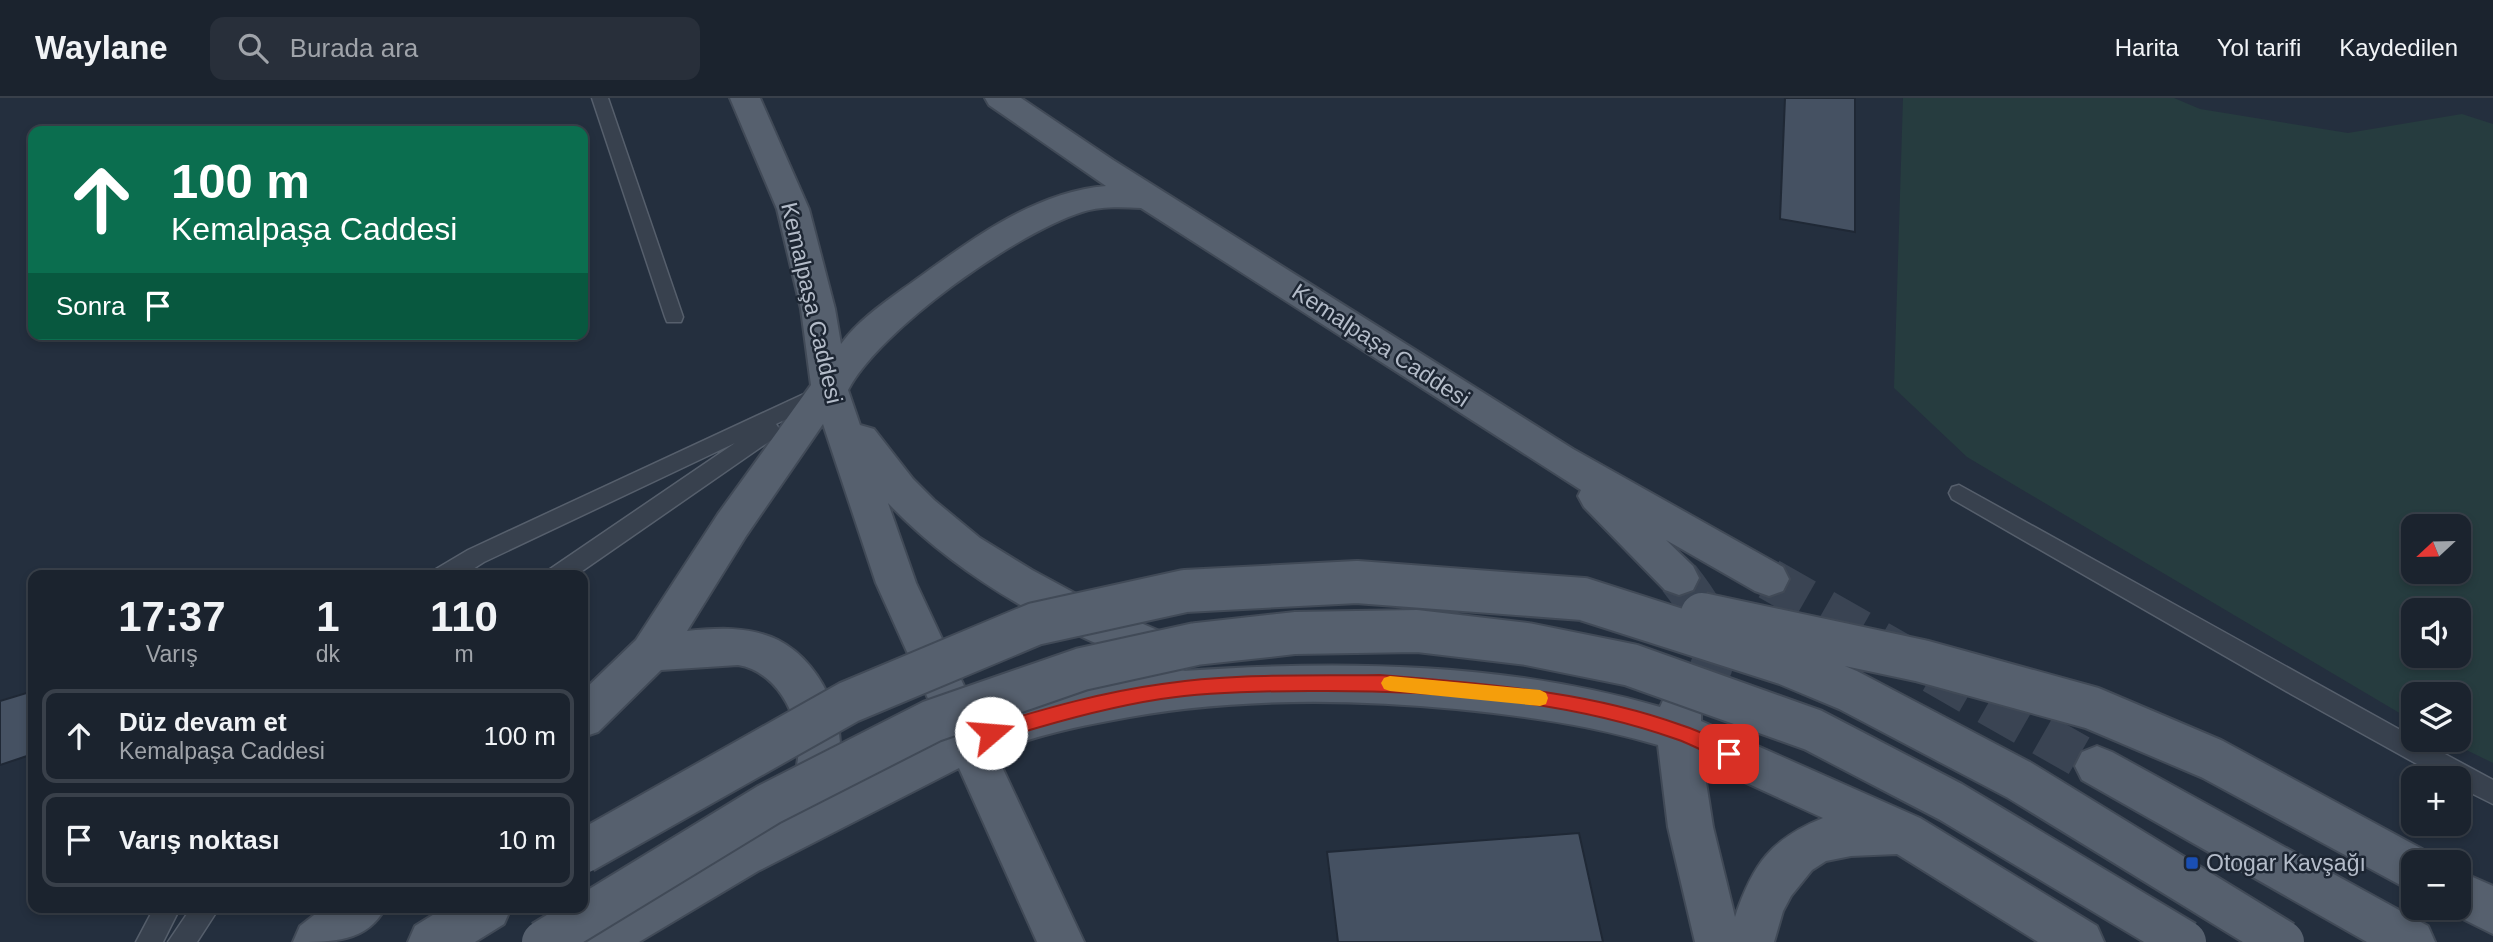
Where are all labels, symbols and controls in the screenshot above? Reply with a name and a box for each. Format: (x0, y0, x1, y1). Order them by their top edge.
search box (210, 17, 700, 80)
text: Waylane (35, 29, 168, 66)
icon: search (234, 29, 272, 67)
text: Burada ara (290, 33, 418, 63)
text: Harita (2115, 34, 2179, 61)
text: Yol tarifi (2217, 34, 2301, 61)
text: Kaydedilen (2339, 34, 2458, 61)
icon: ahead (56, 154, 147, 245)
text: 100 m (171, 154, 310, 208)
street label: Kemalpaşa Caddesi (776, 200, 848, 406)
text: Kemalpaşa Caddesi (171, 211, 457, 247)
street label: Kemalpaşa Caddesi (1288, 278, 1474, 412)
icon: arrive (139, 287, 177, 325)
text: Sonra (56, 291, 125, 321)
north arrow (2401, 514, 2471, 584)
map controls (2401, 514, 2471, 920)
text: 17:37 (118, 593, 226, 640)
text: 1 (316, 593, 340, 640)
text: 110 (430, 593, 498, 640)
button: sound (2401, 598, 2471, 668)
text: Varış (146, 641, 198, 667)
text: dk (316, 641, 340, 667)
text: m (454, 641, 474, 667)
button: layers (2401, 682, 2471, 752)
position arrow (954, 696, 1028, 770)
text: Düz devam et (119, 707, 287, 737)
icon: ahead (60, 717, 98, 755)
text: 100 m (484, 721, 556, 751)
pin (1699, 724, 1759, 784)
icon: arrive (1710, 735, 1748, 773)
text: Kemalpaşa Caddesi (119, 738, 325, 764)
button: + (2401, 766, 2471, 836)
icon: arrive (60, 821, 98, 859)
text: Varış noktası (119, 825, 279, 855)
text: 10 m (498, 825, 556, 855)
place label: Otogar Kavşağı (2206, 850, 2366, 876)
button: − (2401, 850, 2471, 920)
marker: Otogar Kavşağı (2184, 855, 2200, 871)

